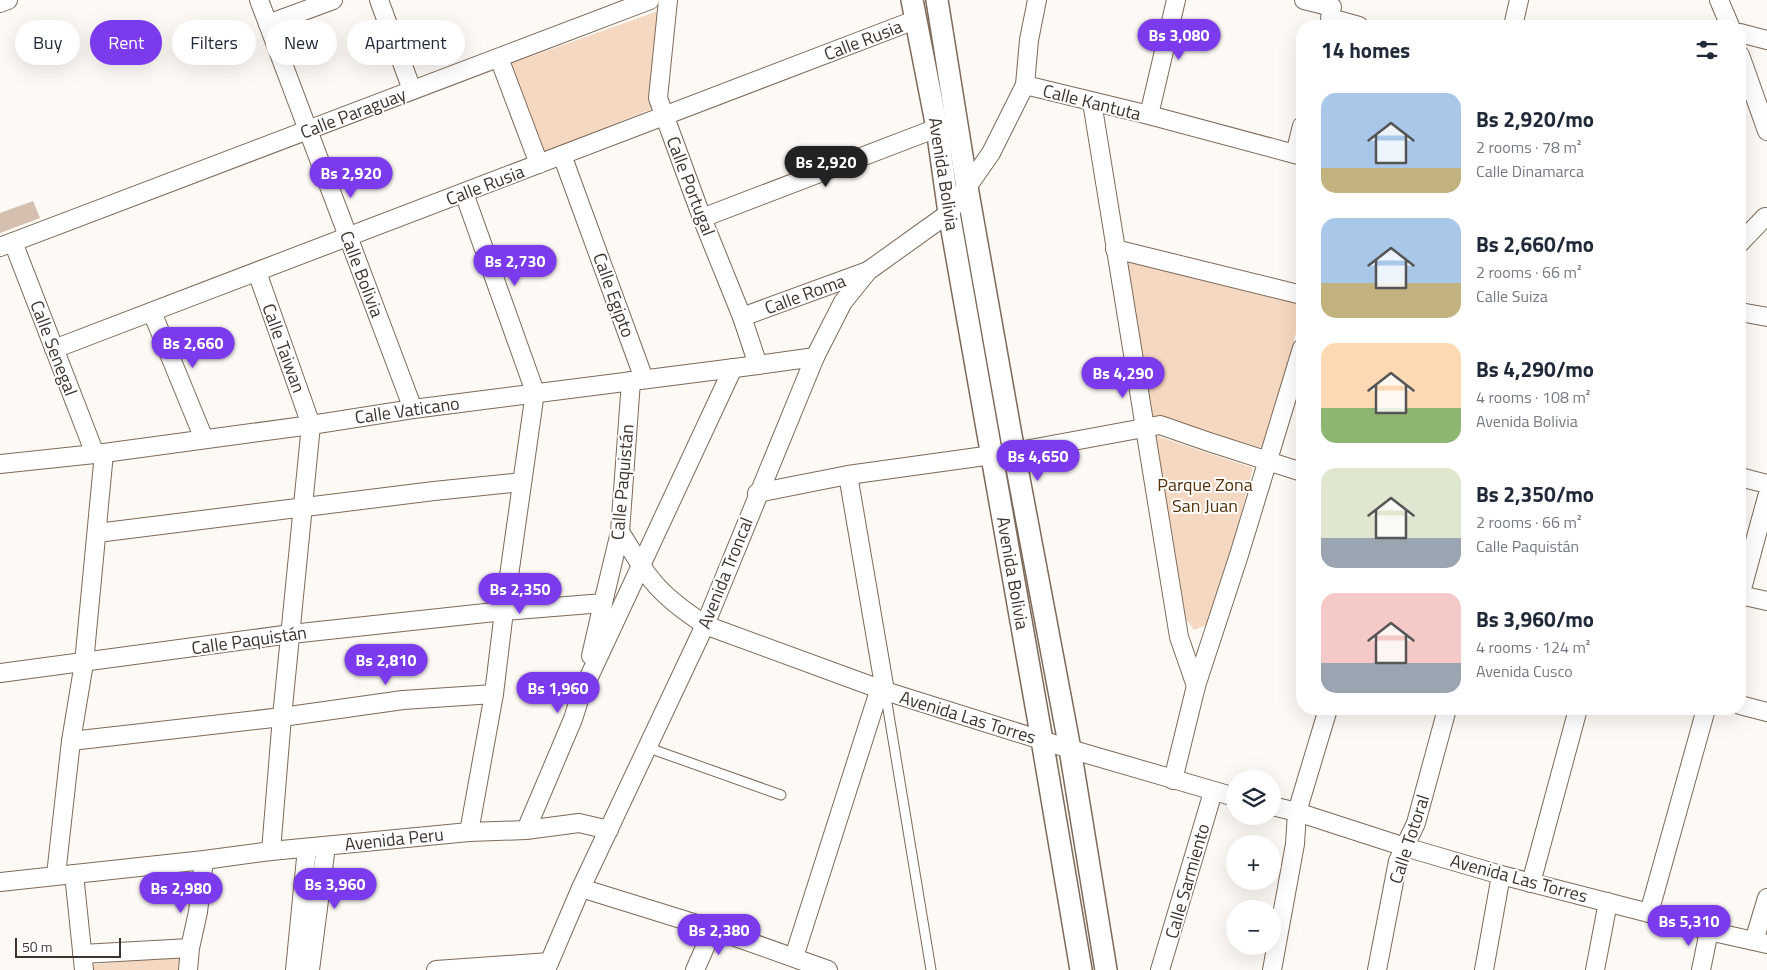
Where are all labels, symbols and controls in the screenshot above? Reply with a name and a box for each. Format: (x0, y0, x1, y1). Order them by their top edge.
street label: Calle Rusia (820, 13, 906, 67)
pin: Bs 3,080 (1127, 18, 1231, 61)
chip: Buy (15, 20, 80, 65)
chip: Rent (90, 20, 162, 65)
chip: Filters (172, 20, 256, 65)
chip: New (266, 20, 337, 65)
chip: Apartment (347, 20, 465, 65)
text: Bs 3,080 (1149, 23, 1209, 47)
text: 14 homes (1321, 34, 1410, 66)
icon: filters (1693, 36, 1721, 64)
street label: Calle Kantuta (1040, 77, 1144, 127)
street label: Calle Paraguay (296, 80, 410, 146)
text: Bs 2,920/mo (1476, 103, 1594, 135)
icon: home (1361, 113, 1421, 173)
street label: Avenida Bolivia (922, 115, 966, 233)
street label: Calle Portugal (660, 132, 722, 240)
text: 2 rooms · 78 m² (1476, 135, 1581, 159)
pin: Bs 2,920 (774, 146, 878, 188)
text: Bs 2,920 (796, 150, 856, 174)
pin: Bs 2,920 (299, 156, 403, 199)
street label: Calle Rusia (442, 158, 528, 212)
text: Calle Dinamarca (1476, 159, 1584, 183)
text: Bs 2,920 (321, 161, 381, 185)
street label: Calle Bolivia (333, 227, 391, 321)
text: Bs 2,660/mo (1476, 228, 1594, 260)
icon: home (1361, 238, 1421, 298)
pin: Bs 2,730 (463, 244, 567, 287)
text: Bs 2,730 (485, 249, 545, 273)
street label: Calle Egipto (586, 249, 642, 341)
text: 2 rooms · 66 m² (1476, 260, 1581, 284)
street label: Calle Roma (761, 267, 849, 321)
text: Calle Suiza (1476, 284, 1548, 308)
street label: Calle Senegal (23, 296, 85, 400)
street label: Calle Taiwan (255, 300, 313, 396)
pin: Bs 2,660 (141, 326, 245, 369)
text: Bs 2,660 (163, 331, 223, 355)
text: Bs 4,290/mo (1476, 353, 1594, 385)
pin: Bs 4,290 (1071, 356, 1175, 399)
text: Bs 4,290 (1093, 361, 1153, 385)
icon: home (1361, 363, 1421, 423)
text: 4 rooms · 108 m² (1476, 385, 1590, 409)
street label: Calle Vaticano (353, 389, 461, 431)
text: Avenida Bolivia (1476, 409, 1578, 433)
street label: Calle Paquistán (603, 423, 641, 541)
pin: Bs 4,650 (986, 440, 1090, 482)
text: Bs 4,650 (1008, 444, 1068, 468)
park label: Parque Zona San Juan (1157, 471, 1253, 519)
text: Bs 2,350/mo (1476, 478, 1594, 510)
icon: home (1361, 488, 1421, 548)
text: 2 rooms · 66 m² (1476, 510, 1581, 534)
street label: Avenida Troncal (690, 513, 760, 633)
street label: Avenida Bolivia (990, 514, 1036, 632)
text: Calle Paquistán (1476, 534, 1579, 558)
pin: Bs 2,350 (468, 572, 572, 615)
text: Bs 2,350 (490, 577, 550, 601)
text: Bs 3,960/mo (1476, 603, 1594, 635)
icon: home (1361, 613, 1421, 673)
street label: Calle Paquistán (190, 619, 308, 661)
text: 4 rooms · 124 m² (1476, 635, 1590, 659)
pin: Bs 2,810 (334, 644, 438, 686)
text: Bs 2,810 (356, 648, 416, 672)
text: Avenida Cusco (1476, 659, 1573, 683)
pin: Bs 1,960 (506, 672, 610, 714)
text: Bs 1,960 (528, 676, 588, 700)
street label: Avenida Las Torres (897, 683, 1039, 751)
map controls (1226, 770, 1281, 955)
button: layers (1226, 770, 1281, 825)
street label: Calle Totoral (1382, 791, 1436, 887)
street label: Avenida Peru (343, 820, 445, 858)
street label: Calle Sarmiento (1158, 820, 1216, 942)
button: + (1226, 835, 1281, 890)
street label: Avenida Las Torres (1447, 847, 1591, 909)
pin: Bs 3,960 (283, 868, 387, 910)
pin: Bs 2,980 (129, 872, 233, 914)
text: Bs 3,960 (305, 872, 365, 896)
text: Bs 2,980 (151, 876, 211, 900)
button: − (1226, 900, 1281, 955)
pin: Bs 5,310 (1637, 904, 1741, 947)
text: Bs 5,310 (1659, 909, 1719, 933)
pin: Bs 2,380 (667, 914, 771, 956)
text: Bs 2,380 (689, 918, 749, 942)
scale bar (15, 935, 121, 958)
text: 50 m (22, 936, 52, 957)

